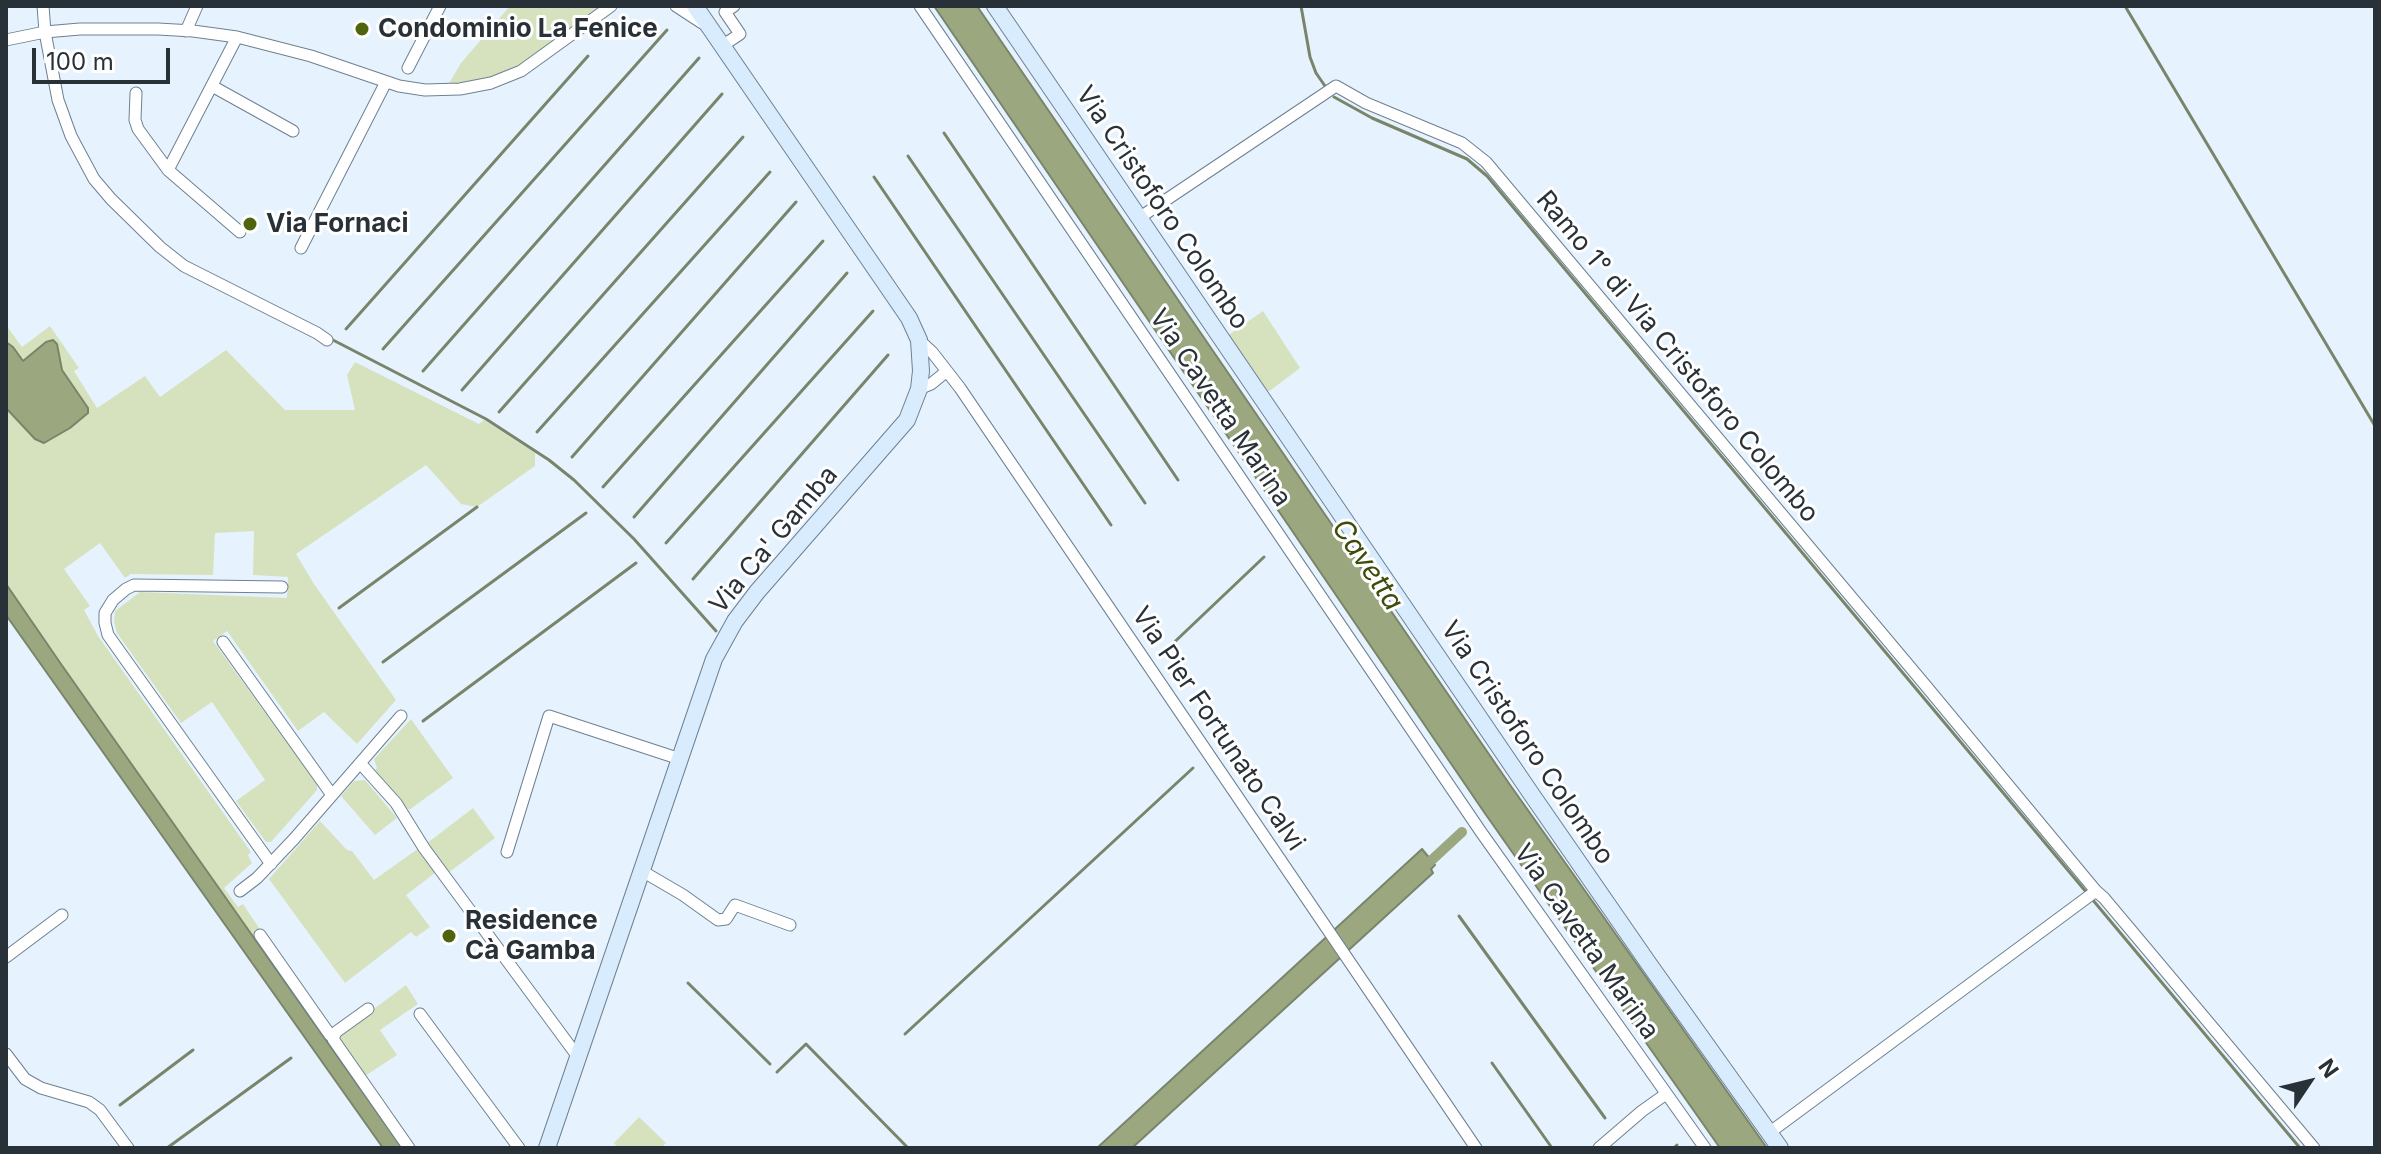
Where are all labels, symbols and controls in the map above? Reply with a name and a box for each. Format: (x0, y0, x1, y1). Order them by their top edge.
place label: Condominio La Fenice (378, 13, 658, 45)
marker: Condominio La Fenice (353, 20, 371, 38)
scale bar (36, 32, 174, 82)
text: 100 m (46, 47, 114, 76)
street label: Via Cristoforo Colombo (1069, 80, 1255, 336)
street label: Ramo 1° di Via Cristoforo Colombo (1529, 185, 1825, 529)
place label: Via Fornaci (266, 208, 409, 240)
marker: Via Fornaci (241, 215, 259, 233)
street label: Via Cavetta Marina (1142, 303, 1298, 513)
street label: Via Ca' Gamba (703, 460, 845, 620)
water label: Cavetta (1324, 513, 1410, 617)
street label: Via Pier Fortunato Calvi (1125, 601, 1311, 857)
street label: Via Cristoforo Colombo (1434, 615, 1620, 871)
street label: Via Cavetta Marina (1507, 838, 1665, 1046)
place label: Residence Cà Gamba (465, 905, 598, 966)
marker: Residence Cà Gamba (440, 927, 458, 945)
north arrow (2269, 1042, 2349, 1122)
text: N (2313, 1054, 2344, 1083)

